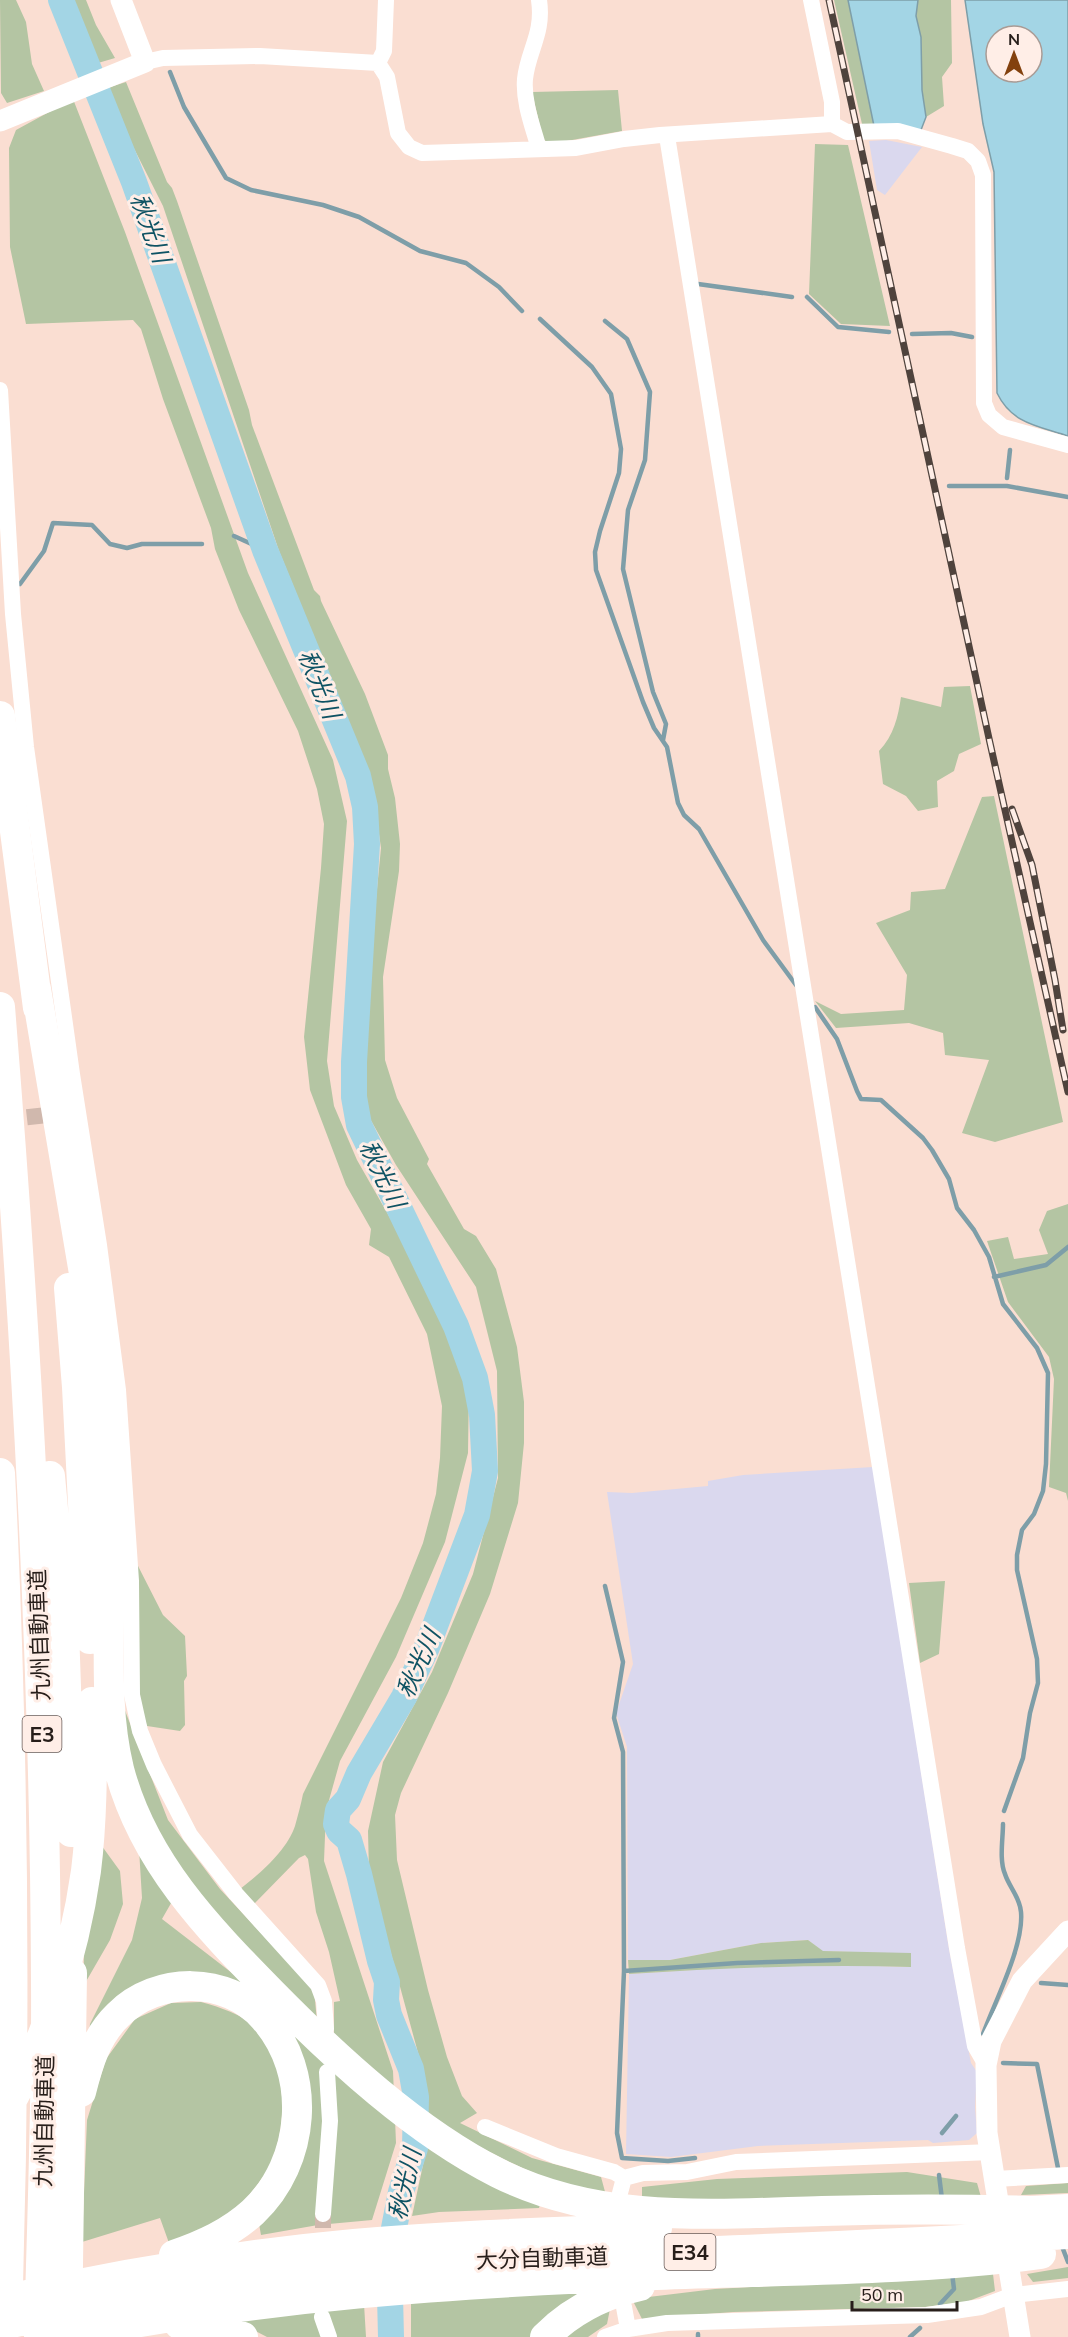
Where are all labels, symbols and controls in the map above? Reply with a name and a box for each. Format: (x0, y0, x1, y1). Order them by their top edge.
north arrow (984, 24, 1044, 84)
text: N (1008, 29, 1020, 49)
water label: 秋光川 (125, 189, 178, 270)
water label: 秋光川 (293, 645, 349, 726)
water label: 秋光川 (354, 1135, 414, 1216)
street label: 九州自動車道 (23, 1569, 55, 1701)
water label: 秋光川 (390, 1621, 448, 1702)
road number: E3 (22, 1716, 62, 1752)
street label: 九州自動車道 (29, 2055, 59, 2187)
water label: 秋光川 (381, 2143, 427, 2222)
road number: E34 (664, 2234, 716, 2270)
street label: 大分自動車道 (476, 2242, 608, 2274)
scale bar (852, 2274, 957, 2312)
text: 50 m (861, 2283, 903, 2306)

